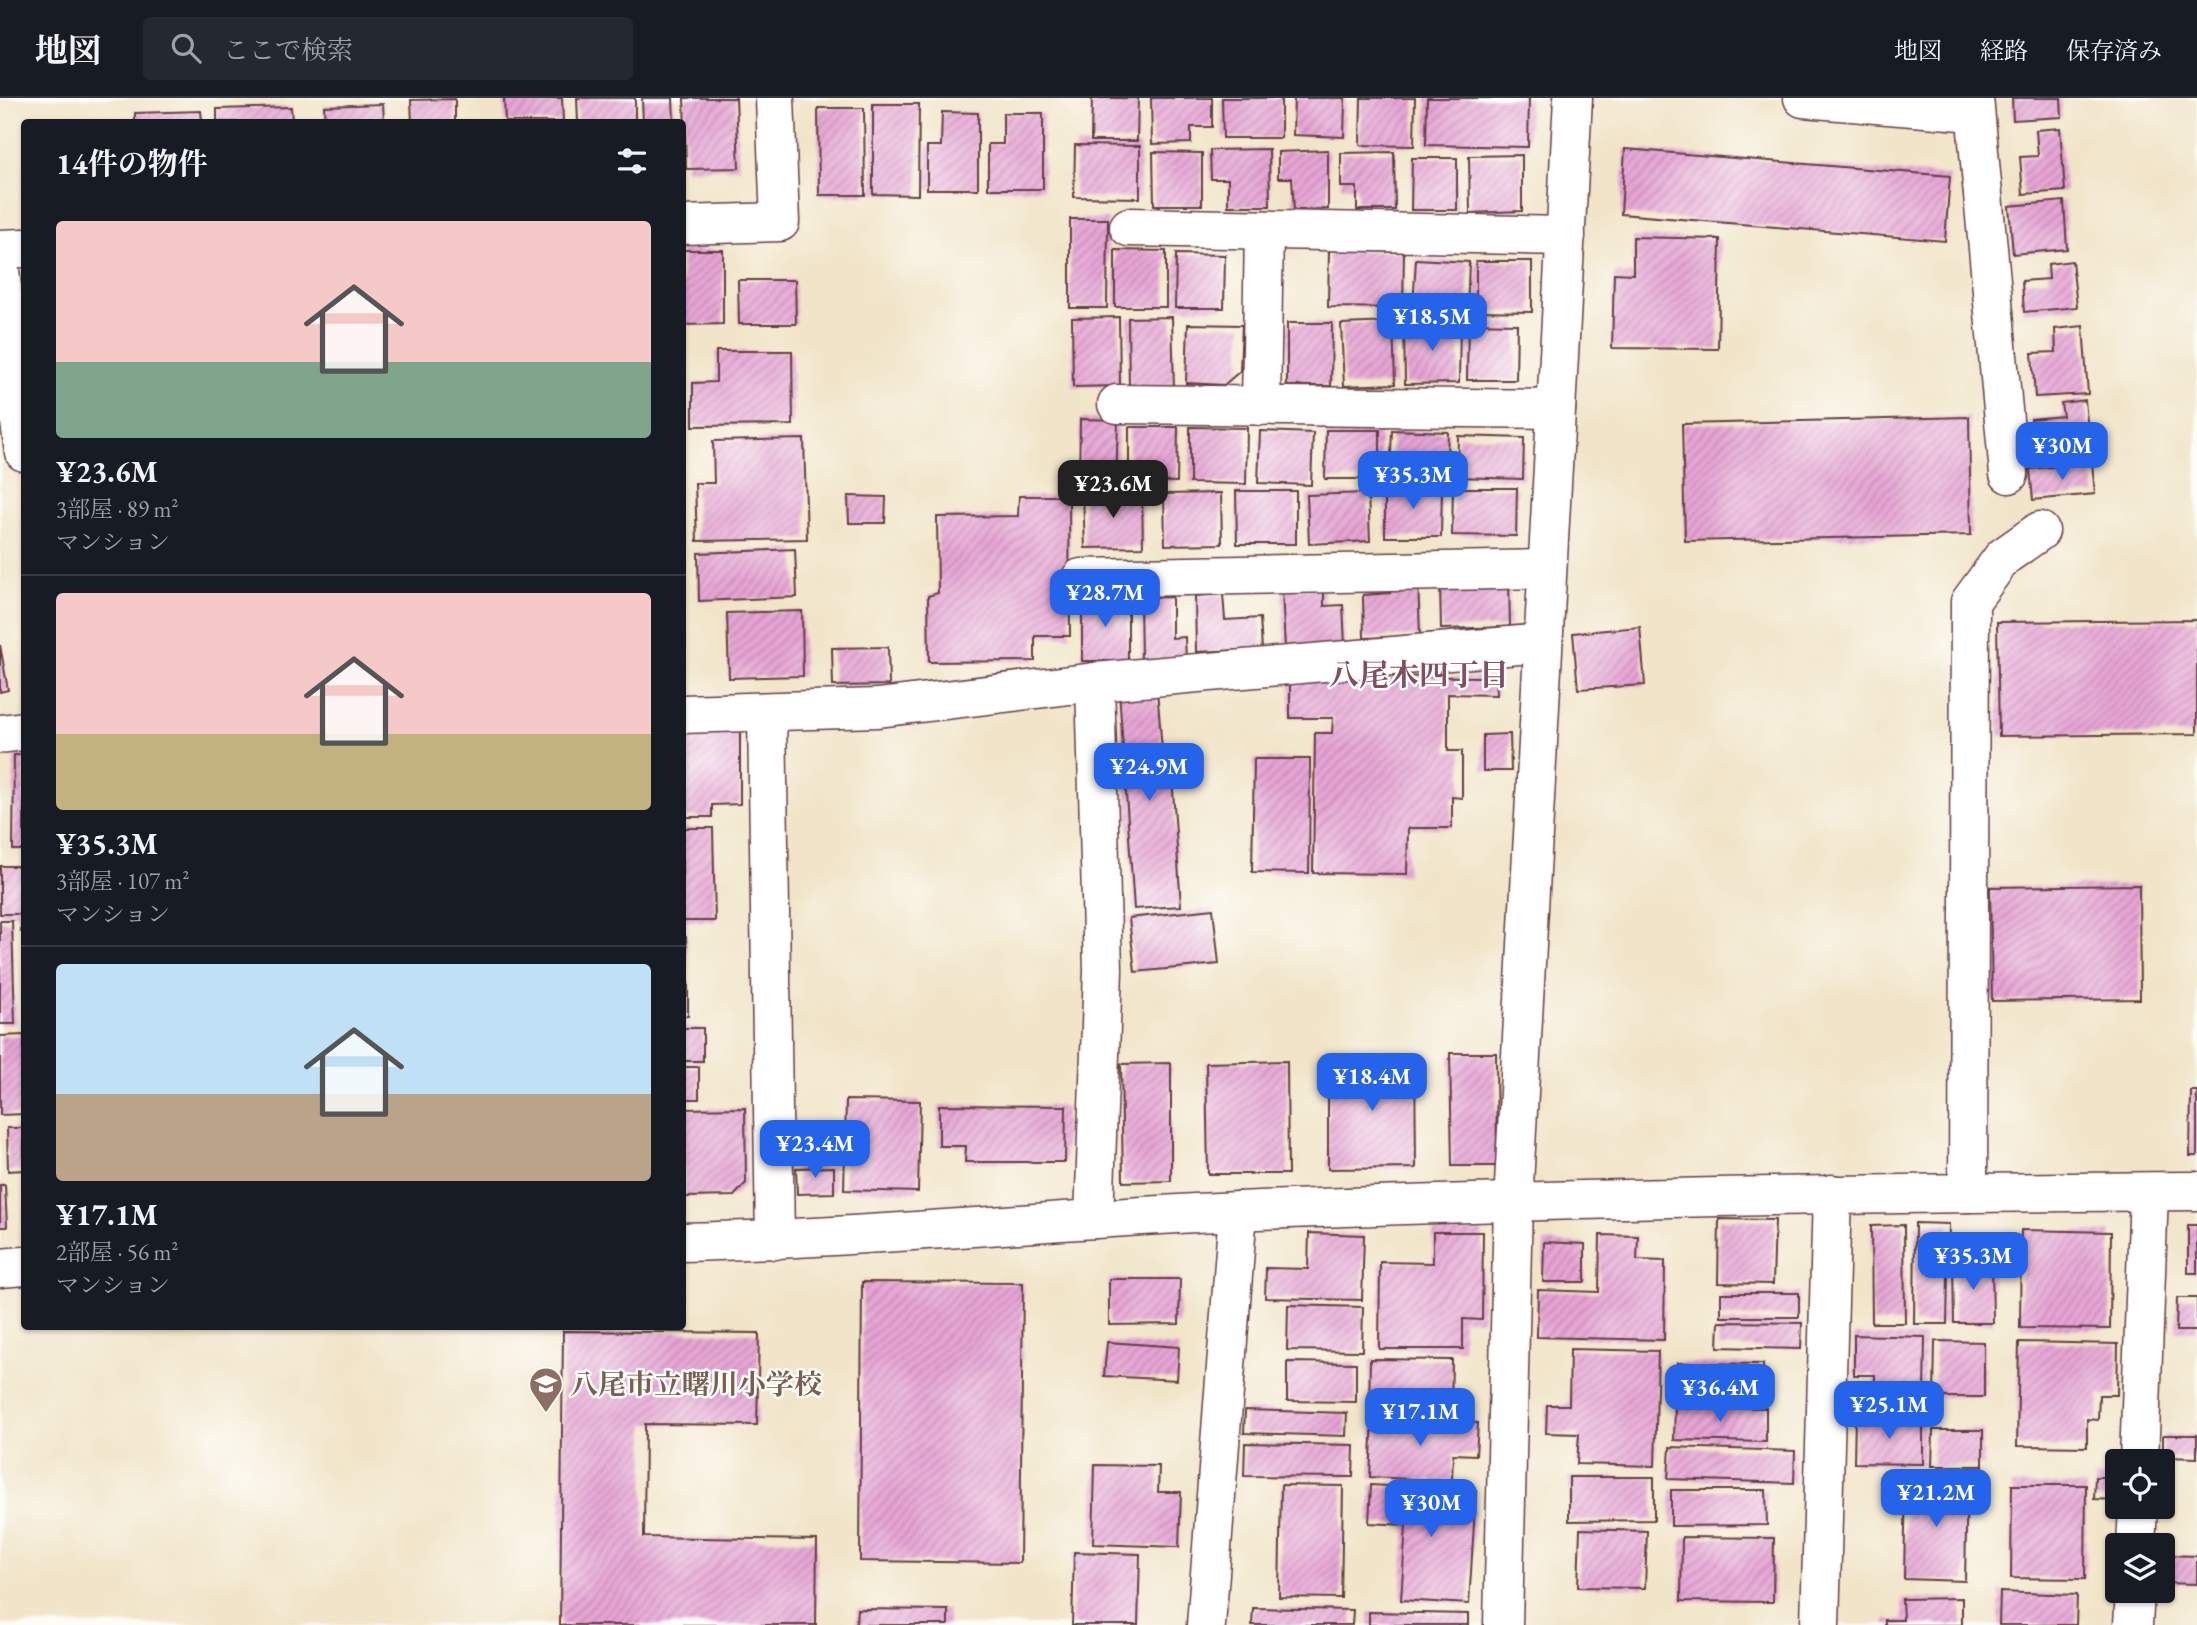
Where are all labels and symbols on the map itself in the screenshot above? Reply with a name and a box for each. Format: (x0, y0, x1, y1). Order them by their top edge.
pin: ¥18.5M (1375, 294, 1489, 353)
pin: ¥30M (2021, 422, 2103, 482)
pin: ¥35.3M (1356, 452, 1470, 511)
pin: ¥23.6M (1056, 460, 1170, 520)
pin: ¥28.7M (1048, 570, 1162, 629)
district label: 八尾木四丁目 (1329, 655, 1509, 694)
pin: ¥24.9M (1092, 744, 1206, 803)
pin: ¥18.4M (1315, 1054, 1429, 1113)
pin: ¥23.4M (758, 1121, 872, 1180)
pin: ¥35.3M (1916, 1232, 2030, 1292)
pin: ¥36.4M (1663, 1364, 1777, 1424)
school or university icon: 八尾市立曙川小学校 (527, 1365, 565, 1414)
place label: 八尾市立曙川小学校 (570, 1366, 822, 1402)
pin: ¥25.1M (1832, 1382, 1946, 1441)
pin: ¥17.1M (1363, 1388, 1477, 1448)
pin: ¥21.2M (1879, 1470, 1993, 1529)
pin: ¥30M (1390, 1480, 1472, 1539)

